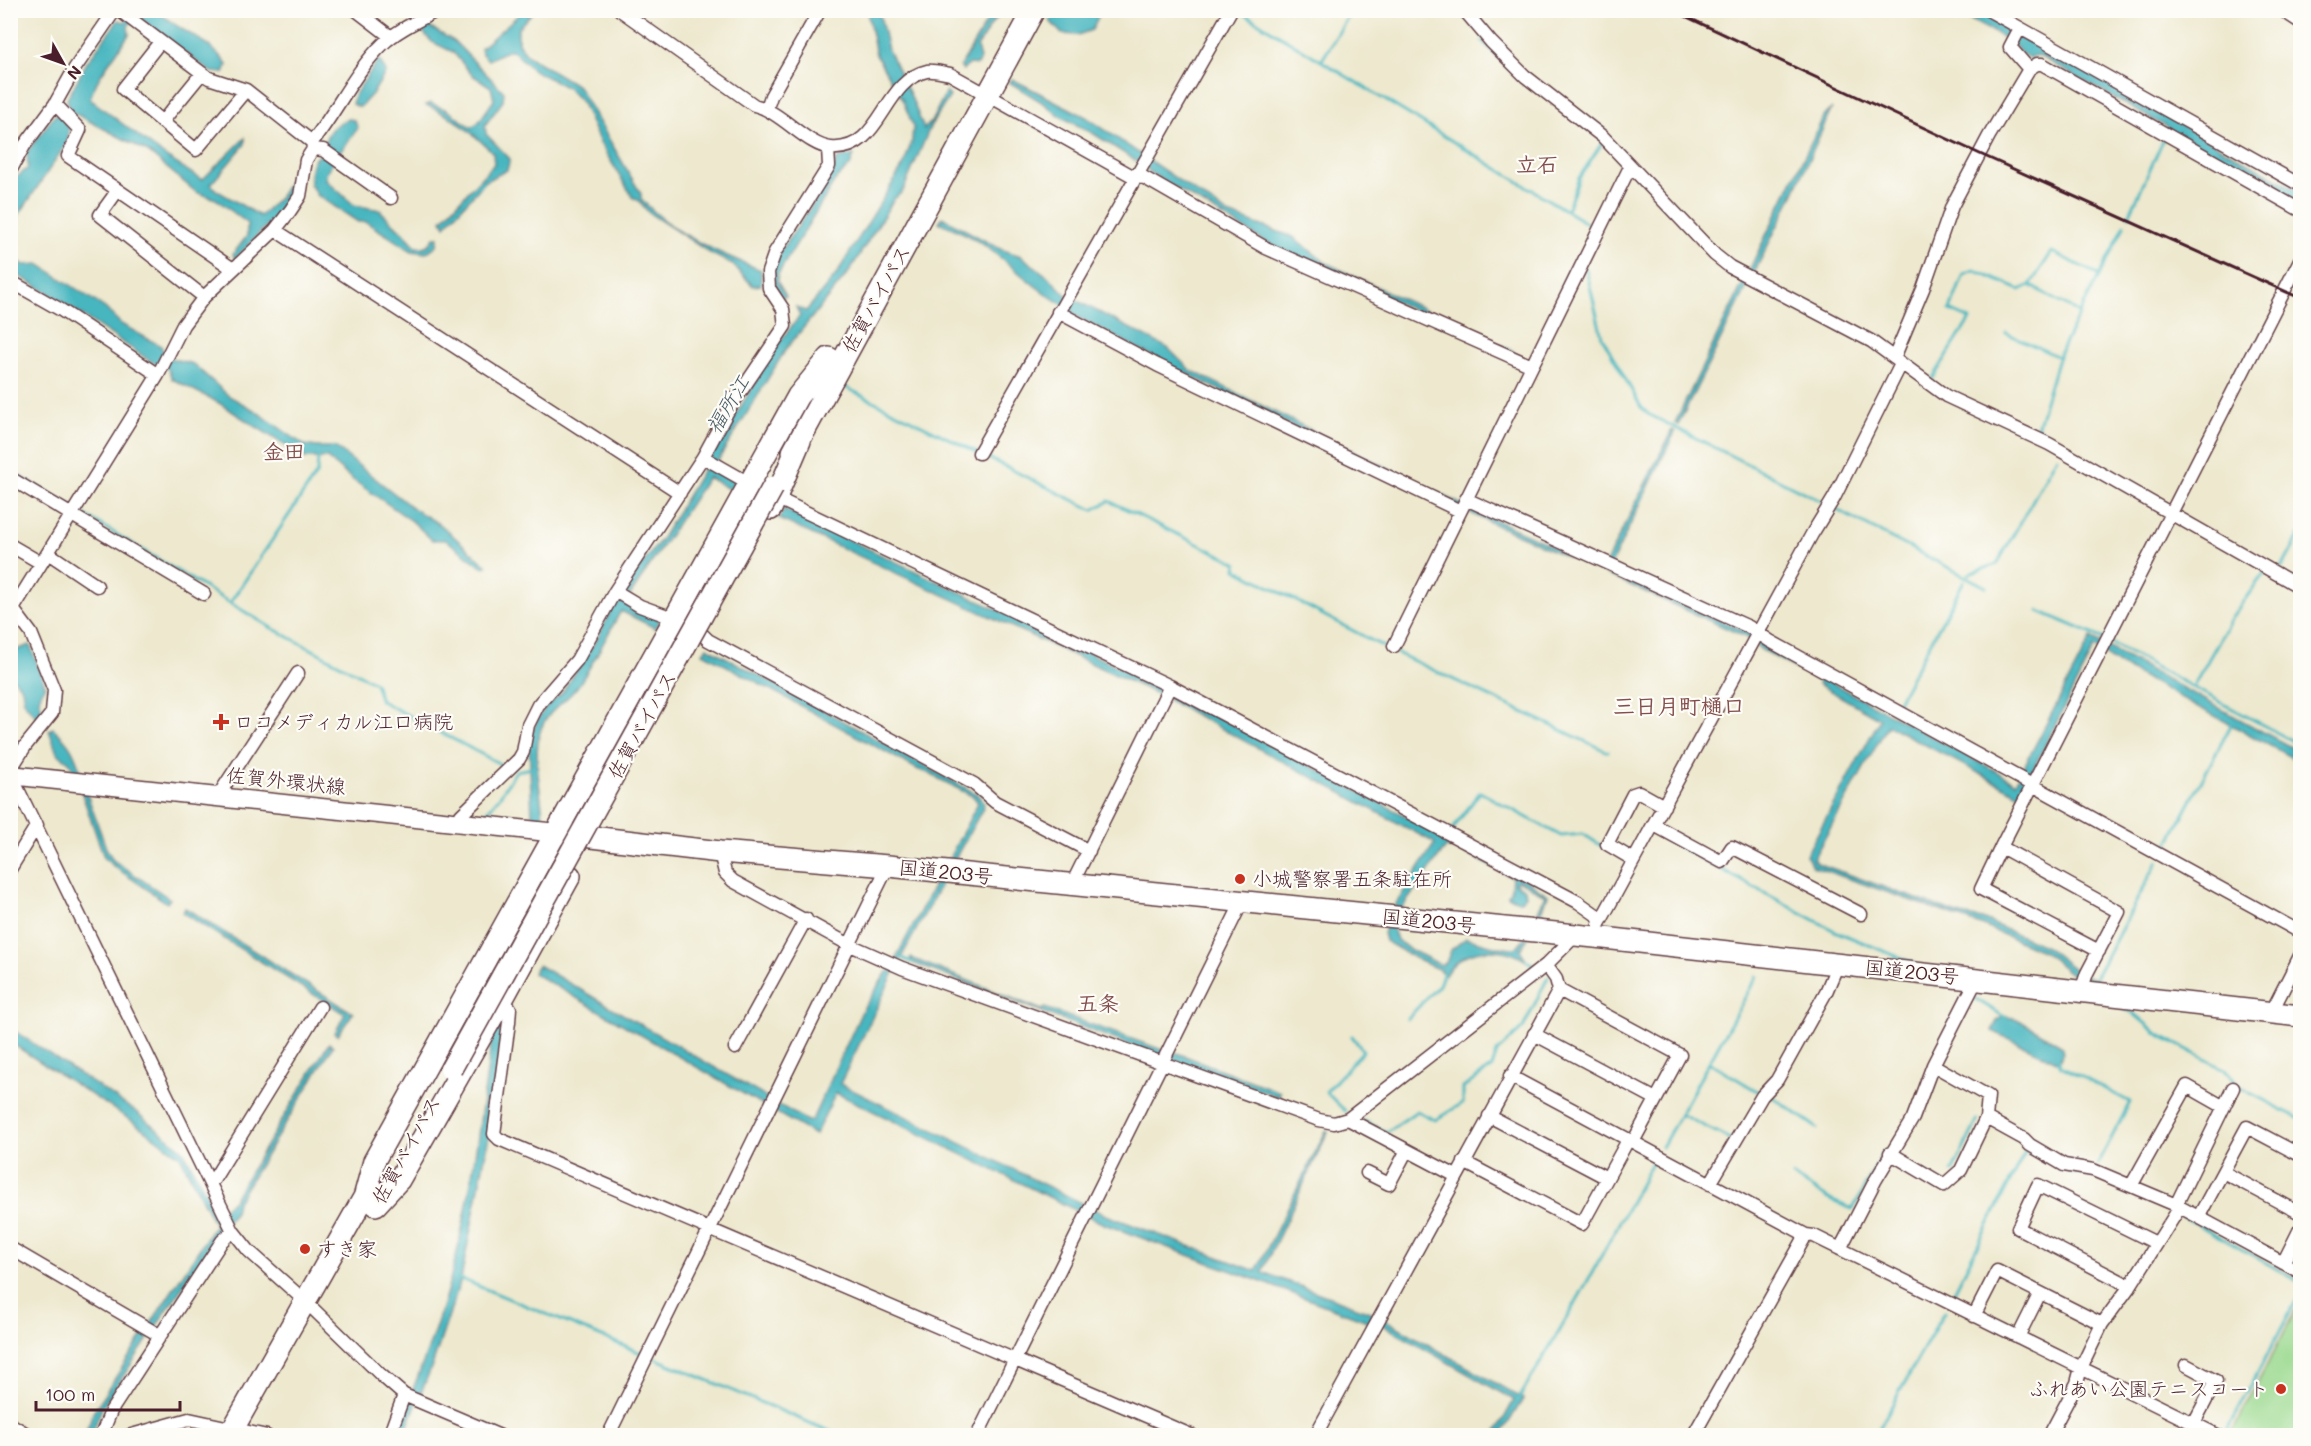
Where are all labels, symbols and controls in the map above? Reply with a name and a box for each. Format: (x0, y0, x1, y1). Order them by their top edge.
north arrow (33, 33, 93, 93)
text: N (63, 62, 87, 84)
district label: 立石 (1516, 150, 1558, 177)
street label: 佐賀バイパス (835, 240, 915, 357)
water label: 福所江 (699, 369, 755, 438)
district label: 金田 (263, 437, 305, 464)
street label: 佐賀バイパス (601, 666, 681, 783)
district label: 三日月町樋口 (1613, 691, 1745, 720)
place label: ロコメディカル江口病院 (234, 708, 453, 734)
marker: ロコメディカル江口病院 (212, 713, 230, 731)
street label: 佐賀外環状線 (225, 761, 347, 799)
street label: 国道203号 (897, 853, 995, 889)
place label: 小城警察署五条駐在所 (1252, 865, 1452, 891)
marker: 小城警察署五条駐在所 (1233, 872, 1247, 886)
street label: 国道203号 (1380, 902, 1478, 938)
street label: 国道203号 (1863, 953, 1961, 989)
district label: 五条 (1077, 989, 1119, 1016)
street label: 佐賀バイパス (365, 1091, 445, 1208)
place label: すき家 (317, 1235, 377, 1261)
marker: すき家 (298, 1242, 312, 1256)
scale bar (36, 1374, 180, 1412)
place label: ふれあい公園テニスコート (2029, 1375, 2269, 1401)
text: 100 m (45, 1382, 95, 1406)
marker: ふれあい公園テニスコート (2274, 1382, 2288, 1396)

